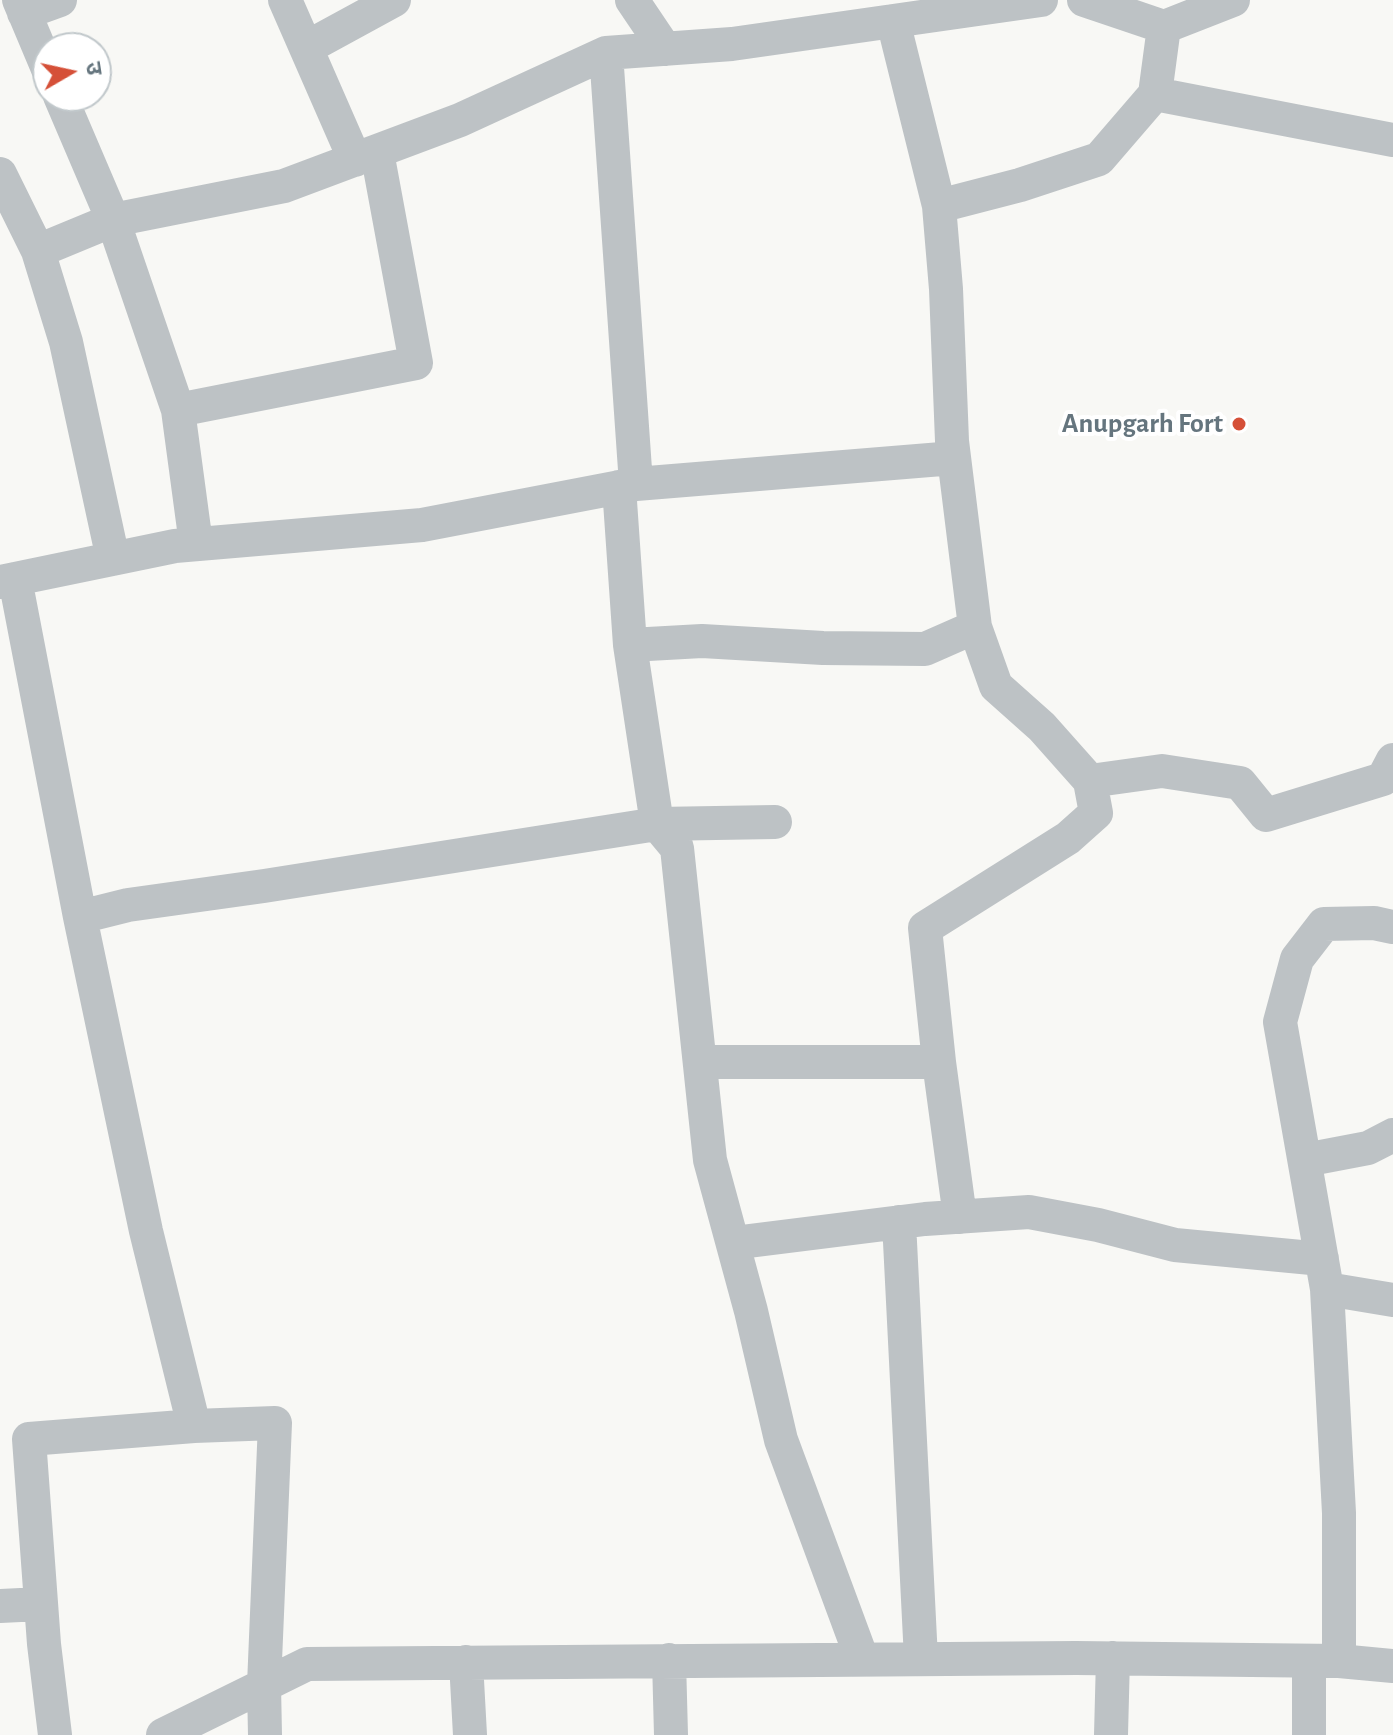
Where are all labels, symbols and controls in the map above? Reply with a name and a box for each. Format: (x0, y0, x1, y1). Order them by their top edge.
north arrow (32, 32, 112, 112)
text: उ (82, 60, 106, 77)
place label: Anupgarh Fort (1062, 407, 1223, 441)
marker: Anupgarh Fort (1230, 415, 1248, 433)

